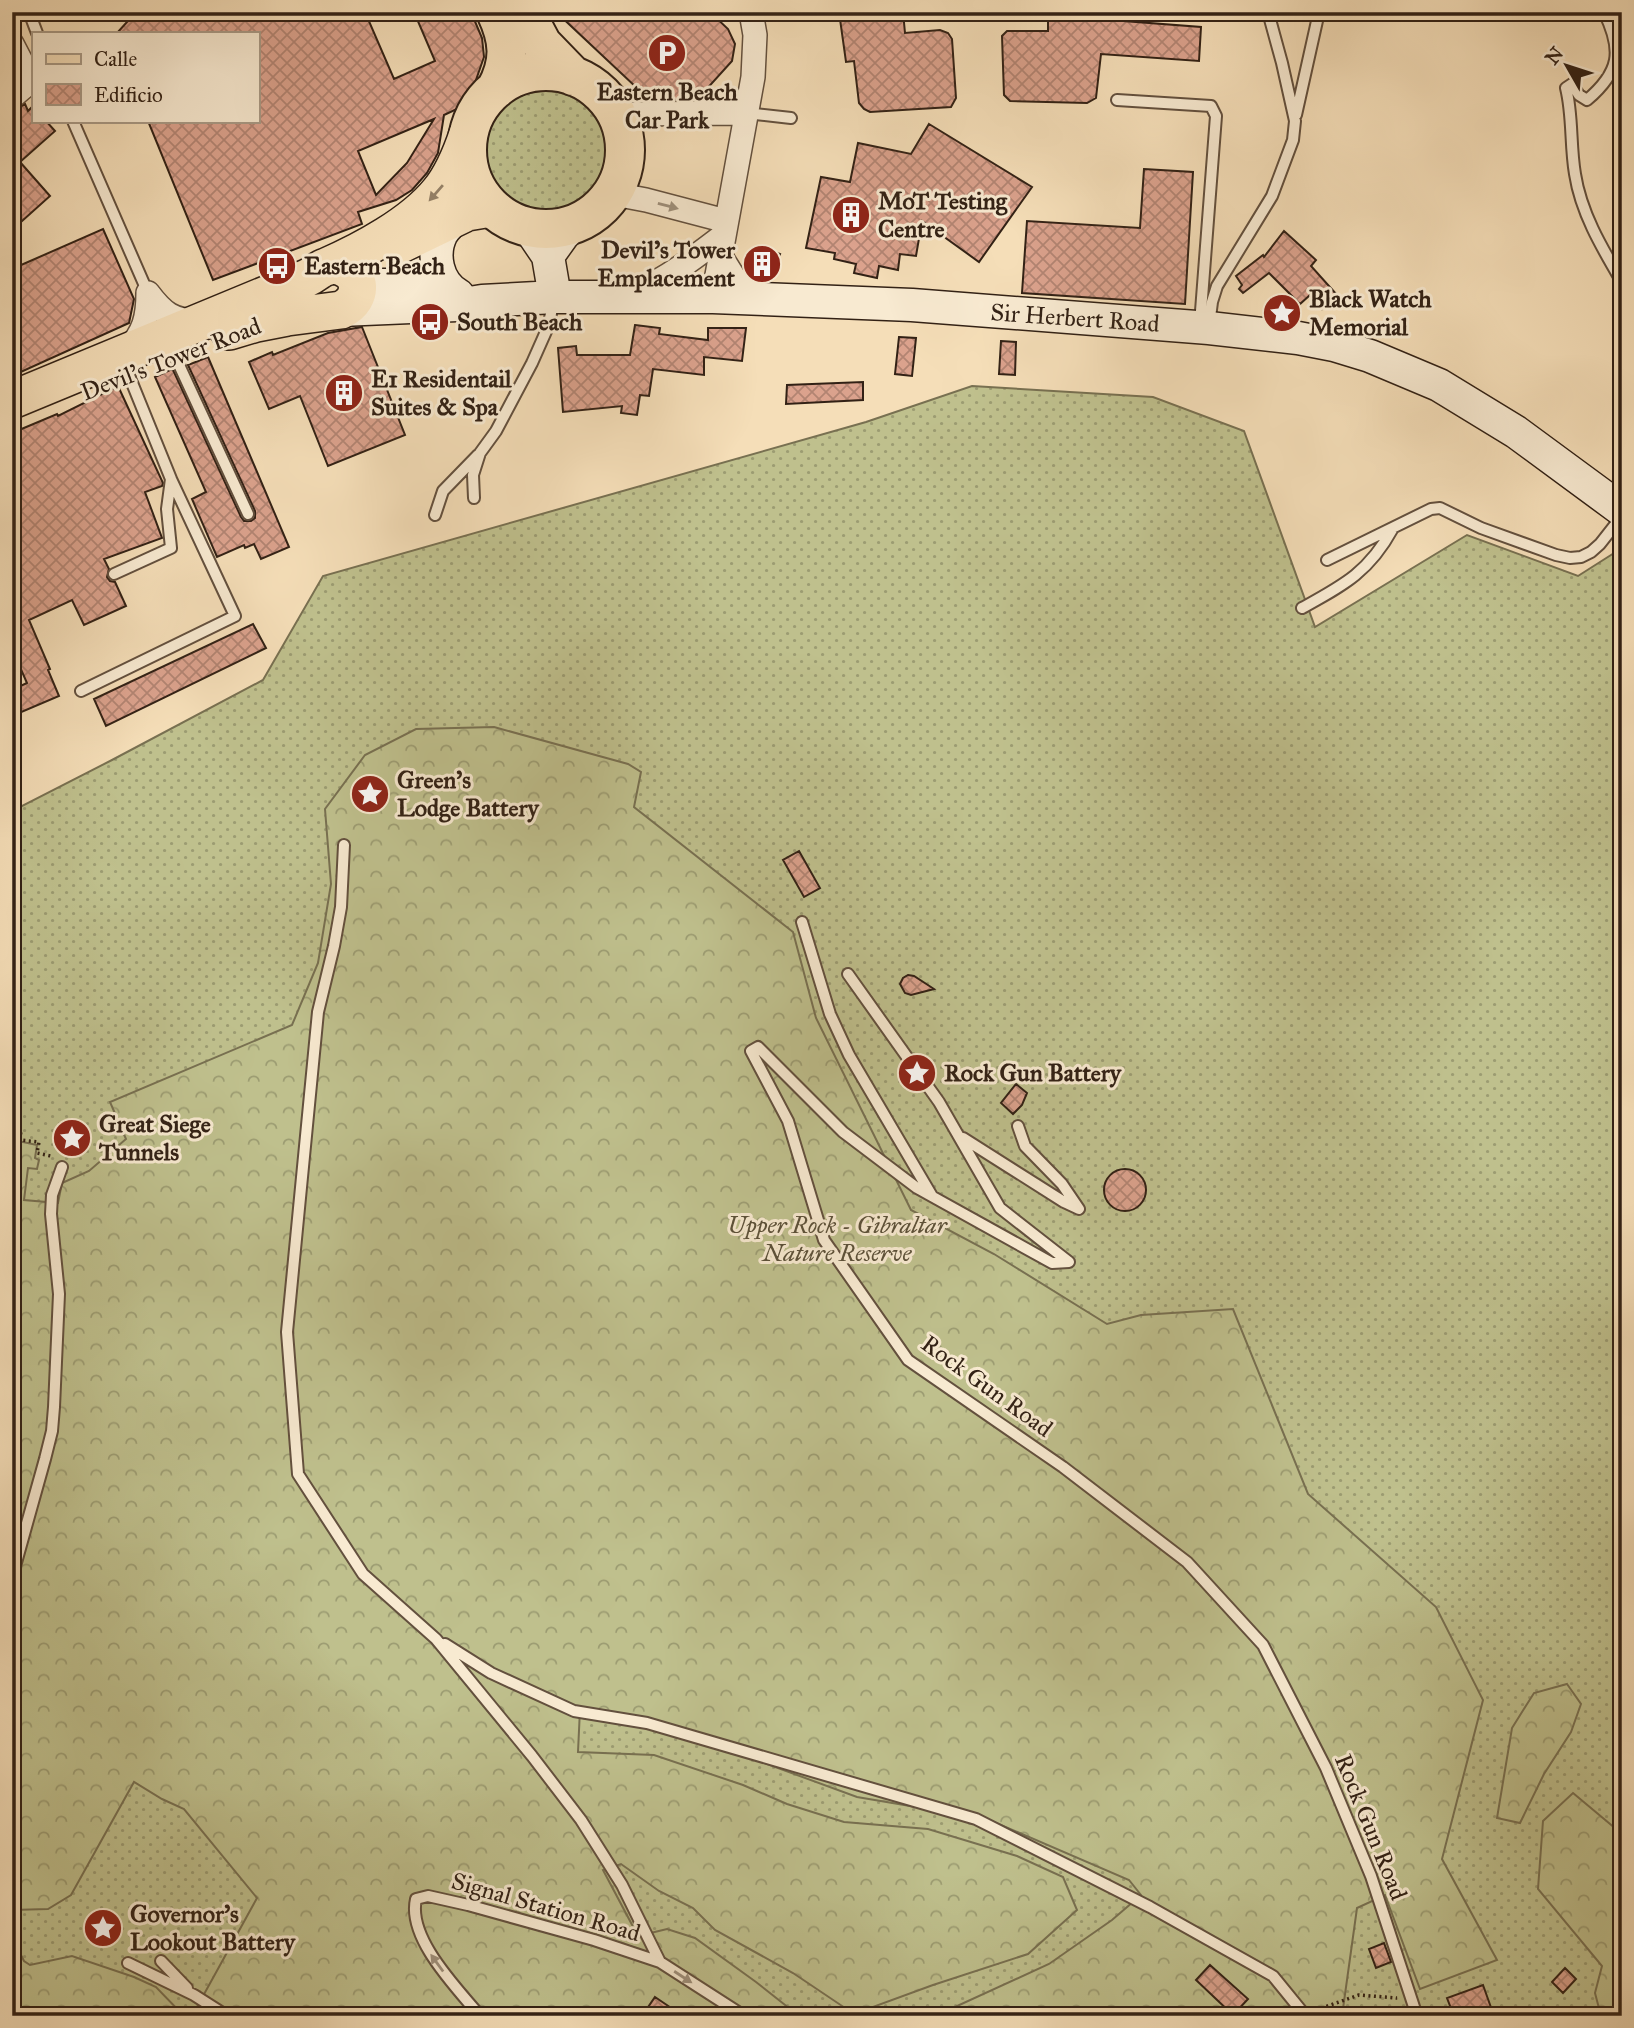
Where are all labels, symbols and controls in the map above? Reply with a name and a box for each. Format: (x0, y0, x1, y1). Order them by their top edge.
legend (32, 32, 259, 122)
parking icon: Eastern Beach Car Park (646, 32, 688, 74)
north arrow (1532, 32, 1602, 102)
text: N (1540, 42, 1568, 69)
text: Calle (94, 46, 137, 72)
place label: Eastern Beach Car Park (596, 77, 738, 135)
text: Edificio (94, 82, 163, 108)
one-way arrow (429, 185, 444, 202)
place label: MoT Testing Centre (878, 186, 1008, 244)
building icon: MoT Testing Centre (830, 194, 872, 236)
one-way arrow (657, 201, 679, 212)
place label: Devil's Tower Emplacement (598, 235, 736, 293)
building icon: Devil's Tower Emplacement (741, 243, 783, 285)
bus stop icon: Eastern Beach (256, 245, 298, 287)
place label: Eastern Beach (304, 251, 446, 281)
place label: Black Watch Memorial (1309, 284, 1432, 342)
place icon: Black Watch Memorial (1261, 292, 1303, 334)
street label: Sir Herbert Road (989, 297, 1161, 339)
bus stop icon: South Beach (409, 301, 451, 343)
place label: South Beach (457, 307, 583, 337)
street label: Devil's Tower Road (77, 311, 265, 407)
place label: E1 Residentail Suites & Spa (371, 364, 512, 422)
building icon: E1 Residentail Suites & Spa (323, 372, 365, 414)
place label: Green's Lodge Battery (397, 765, 540, 823)
place icon: Green's Lodge Battery (349, 773, 391, 815)
place icon: Rock Gun Battery (896, 1052, 938, 1094)
place label: Rock Gun Battery (944, 1058, 1123, 1088)
place label: Great Siege Tunnels (98, 1109, 211, 1167)
place icon: Great Siege Tunnels (51, 1117, 93, 1159)
park label: Upper Rock - Gibraltar Nature Reserve (727, 1210, 949, 1268)
street label: Rock Gun Road (915, 1328, 1059, 1444)
street label: Rock Gun Road (1328, 1750, 1414, 1904)
street label: Signal Station Road (448, 1866, 644, 1948)
place label: Governor's Lookout Battery (130, 1899, 297, 1957)
place icon: Governor's Lookout Battery (82, 1907, 124, 1949)
one-way arrow (430, 1954, 444, 1972)
one-way arrow (673, 1970, 693, 1983)

